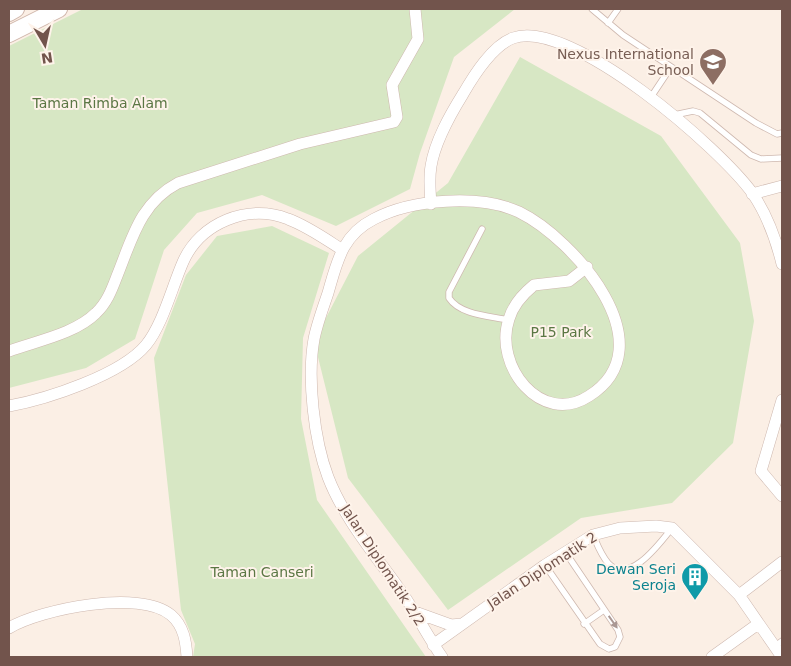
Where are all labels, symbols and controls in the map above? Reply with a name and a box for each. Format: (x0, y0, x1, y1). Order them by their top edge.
north arrow (20, 20, 70, 70)
place label: Nexus International School (557, 46, 694, 78)
school or university icon: Nexus International School (698, 47, 728, 86)
text: N (40, 49, 54, 67)
park label: Taman Rimba Alam (31, 95, 168, 111)
park label: P15 Park (531, 324, 592, 340)
street label: Jalan Diplomatik 2/2 (337, 501, 428, 629)
street label: Jalan Diplomatik 2 (483, 529, 600, 612)
place label: Dewan Seri Seroja (596, 561, 676, 593)
building icon: Dewan Seri Seroja (680, 562, 710, 601)
park label: Taman Canseri (209, 564, 314, 580)
one-way arrow (608, 616, 618, 629)

